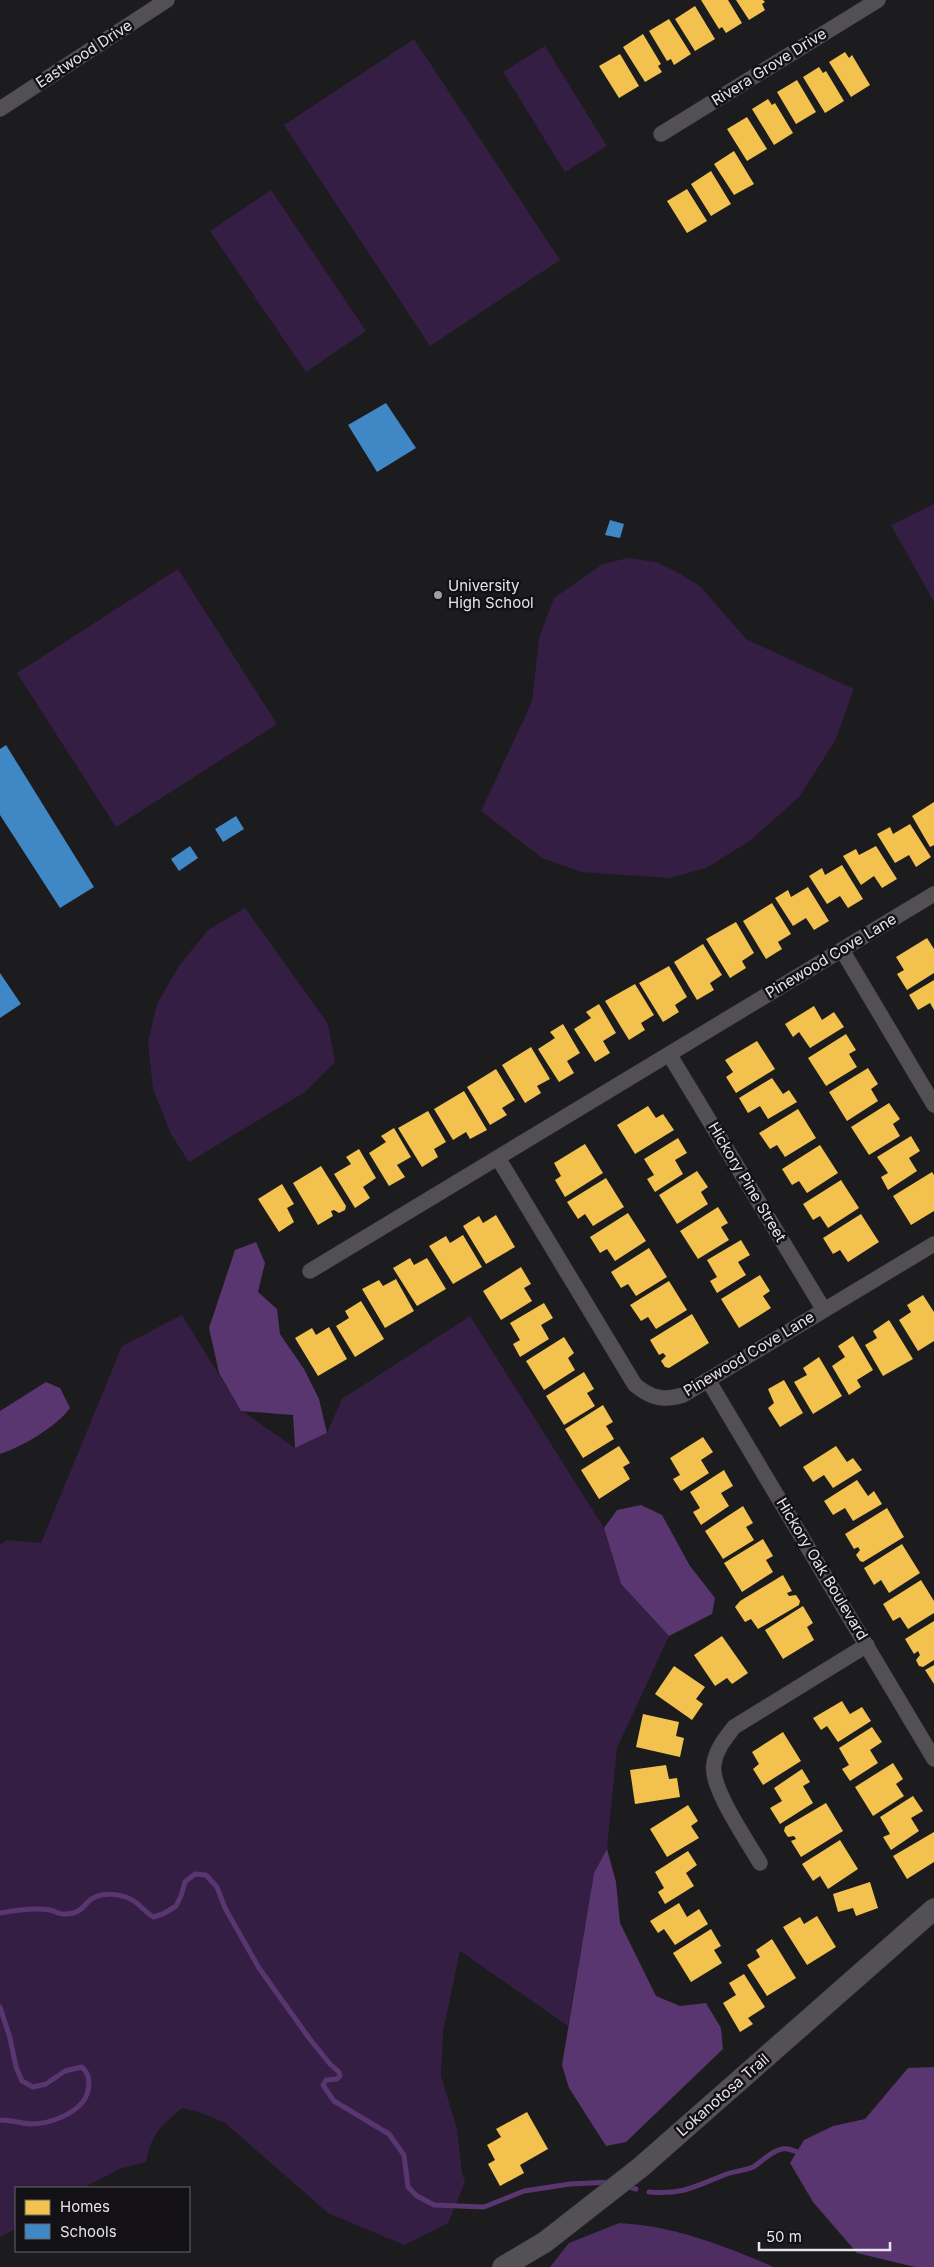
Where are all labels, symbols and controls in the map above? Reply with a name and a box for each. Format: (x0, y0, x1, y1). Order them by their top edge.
street label: Eastwood Drive (32, 15, 135, 92)
street label: Rivera Grove Drive (708, 24, 830, 110)
place label: University High School (448, 576, 534, 612)
marker: University High School (432, 589, 444, 601)
street label: Pinewood Cove Lane (762, 909, 900, 1002)
street label: Hickory Pine Street (704, 1119, 791, 1245)
street label: Pinewood Cove Lane (680, 1307, 818, 1400)
street label: Hickory Oak Boulevard (773, 1494, 872, 1643)
street label: Lokanotosa Trail (672, 2049, 773, 2140)
legend (15, 2187, 190, 2252)
text: Homes (60, 2197, 110, 2216)
scale bar (759, 2220, 890, 2252)
text: Schools (60, 2222, 117, 2241)
text: 50 m (766, 2227, 802, 2246)

